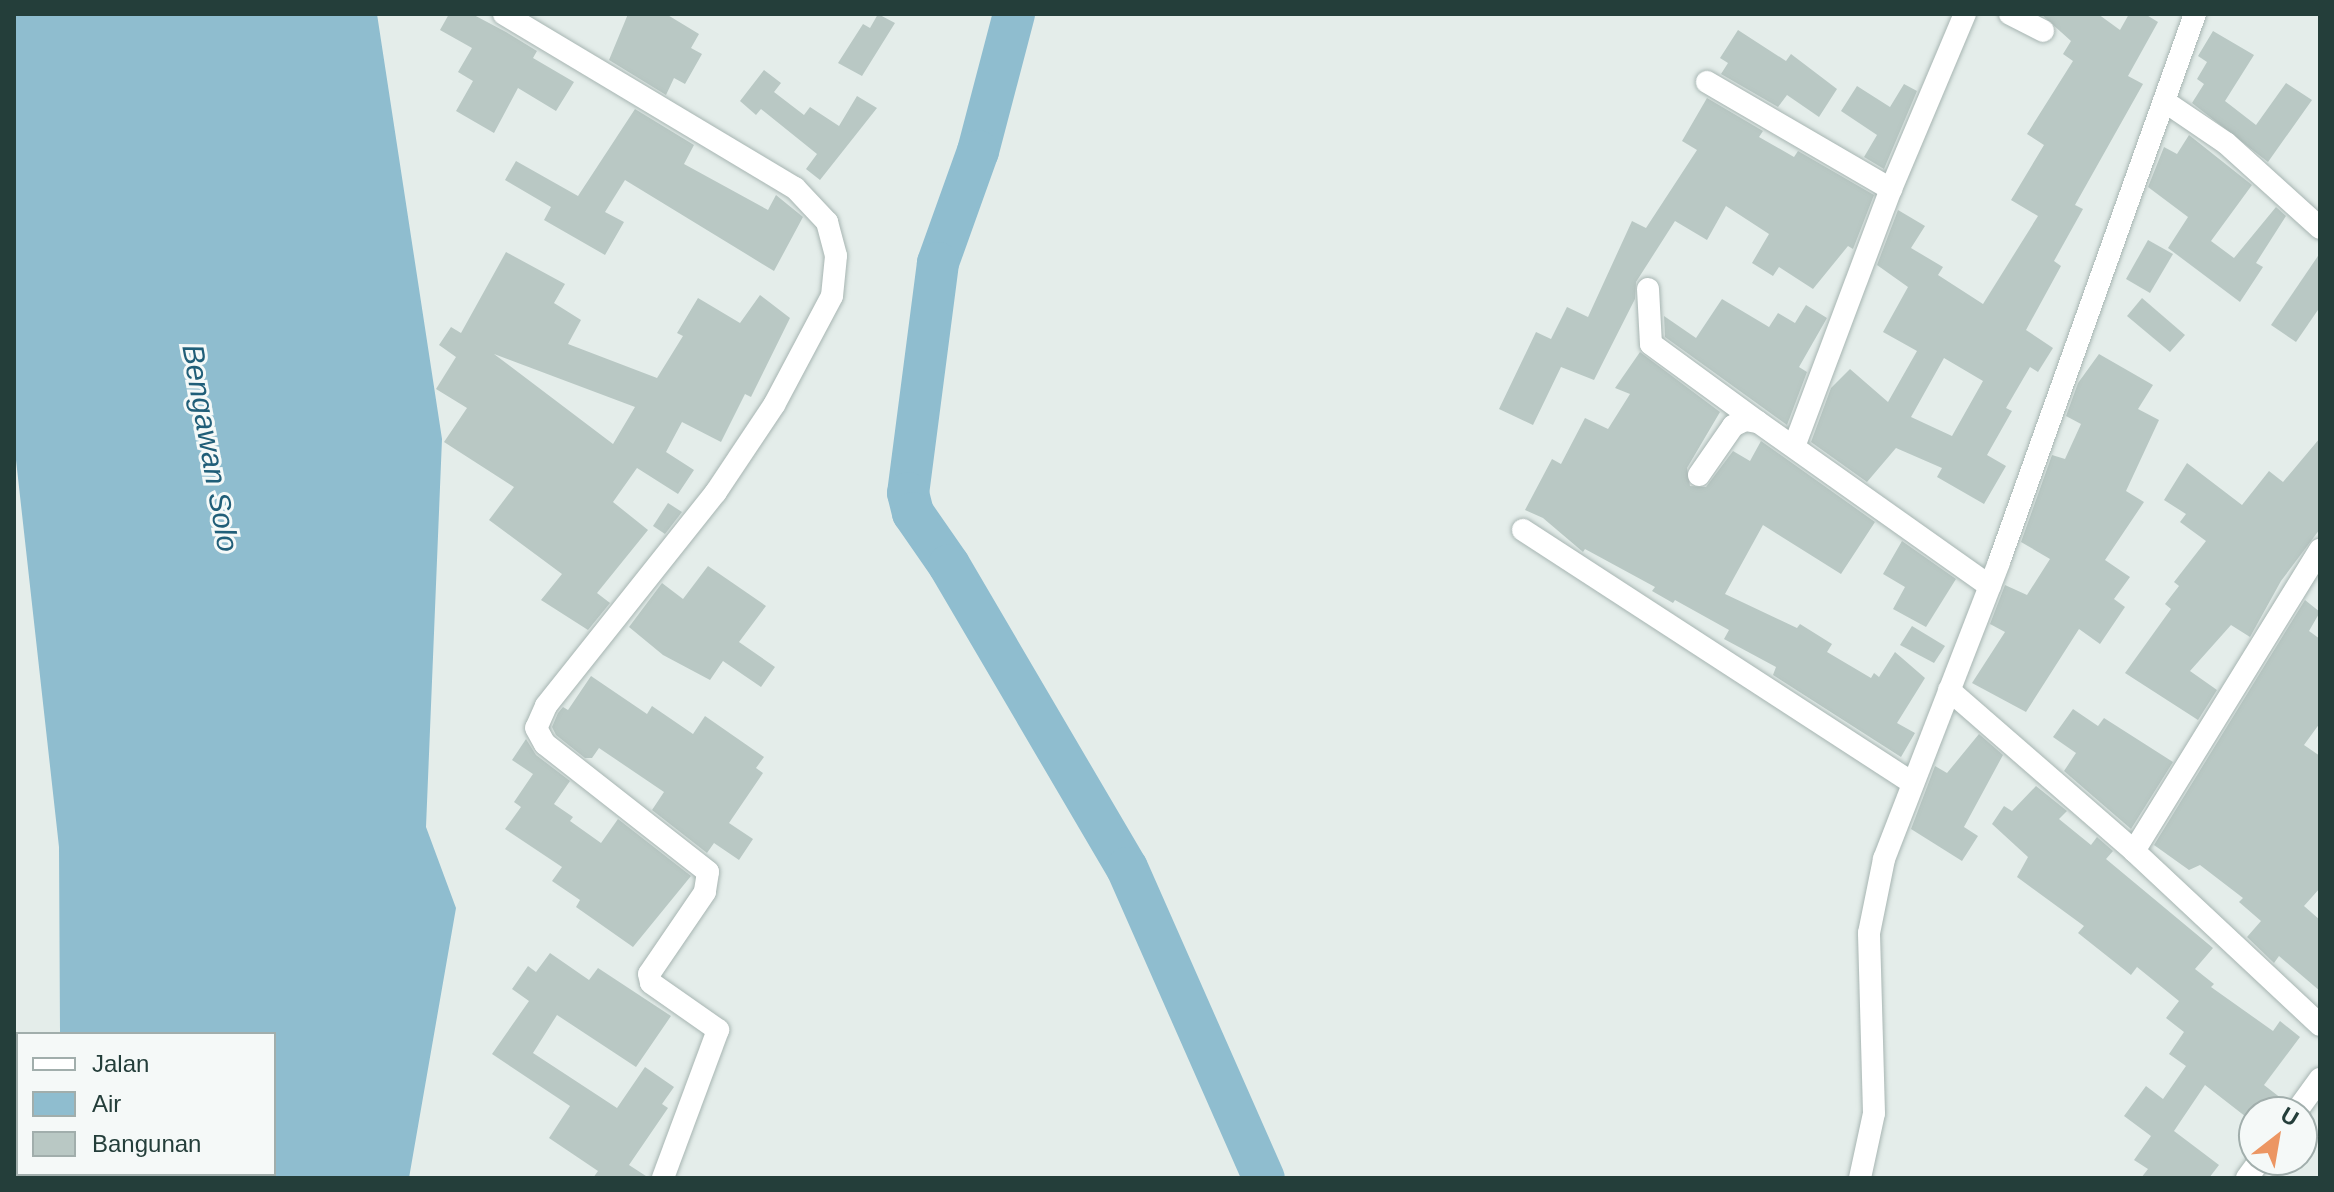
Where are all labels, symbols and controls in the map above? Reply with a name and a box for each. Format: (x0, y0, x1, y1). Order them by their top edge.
water label: Bengawan Solo (174, 341, 246, 555)
legend (16, 1032, 276, 1176)
text: Jalan (92, 1050, 149, 1077)
text: Air (92, 1090, 121, 1117)
north arrow (2238, 1096, 2318, 1176)
text: U (2276, 1102, 2303, 1132)
text: Bangunan (92, 1130, 201, 1157)

